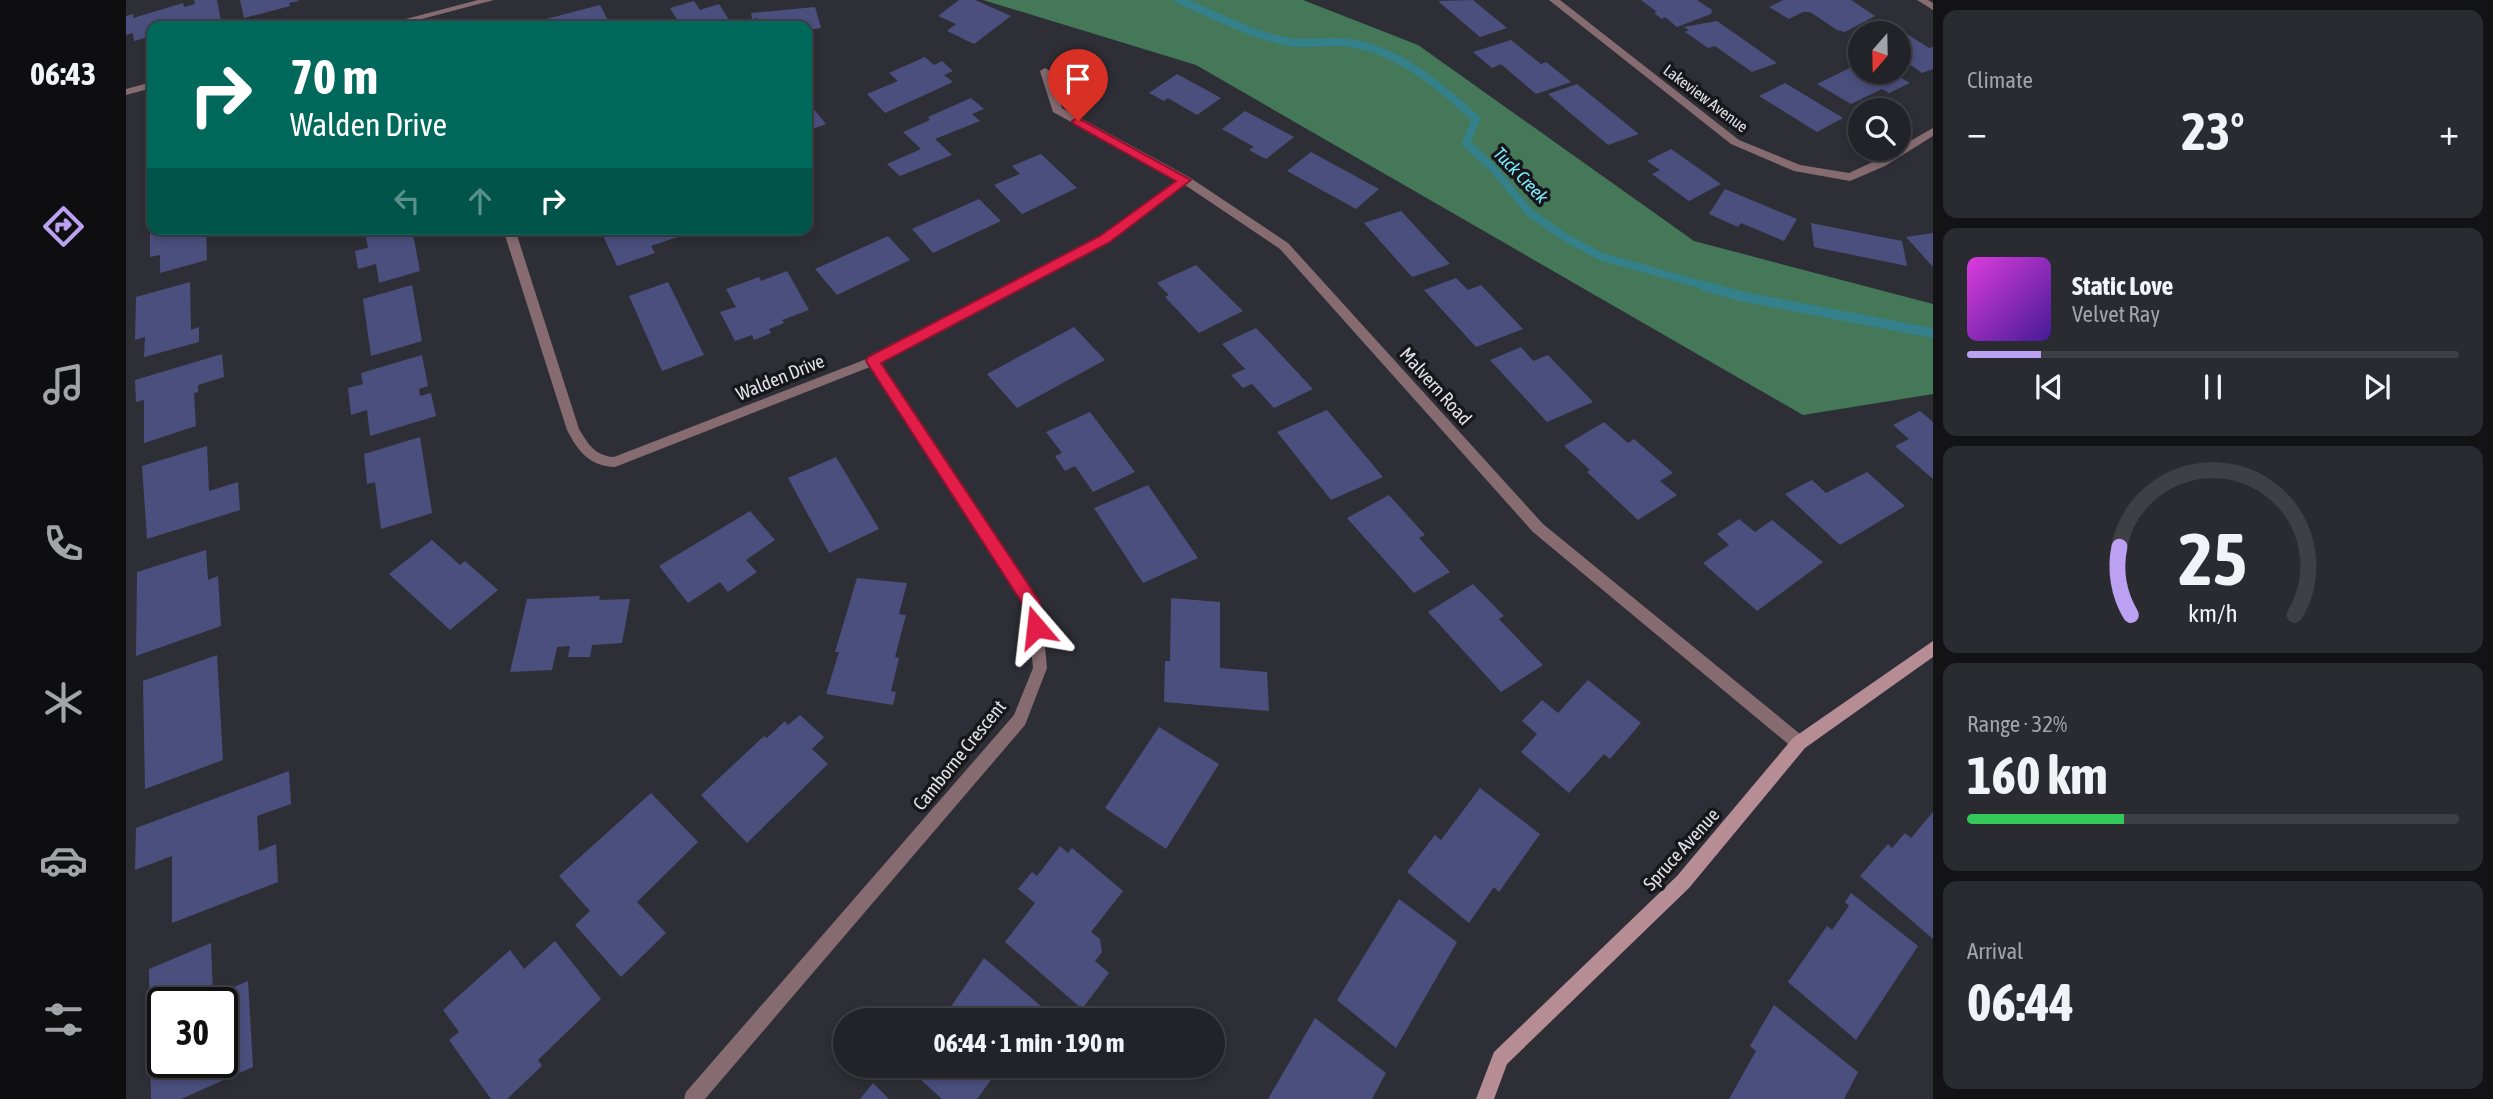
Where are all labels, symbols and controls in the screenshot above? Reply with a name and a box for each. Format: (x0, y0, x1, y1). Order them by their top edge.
north arrow (1848, 21, 1911, 84)
map controls (1848, 21, 1911, 161)
text: 70 m (290, 48, 378, 104)
icon: right (175, 49, 266, 140)
pin (1048, 49, 1108, 121)
text: 06:43 (30, 55, 96, 92)
icon: arrive (1059, 60, 1097, 98)
street label: Lakeview Avenue (1660, 60, 1752, 136)
text: Climate (1967, 67, 2033, 93)
button: search (1848, 98, 1911, 161)
text: 23° (2181, 101, 2245, 161)
text: Walden Drive (290, 106, 447, 143)
text: − (1967, 110, 1987, 153)
text: + (2439, 110, 2459, 153)
water label: Tuck Creek (1489, 143, 1553, 208)
icon: left (388, 182, 426, 220)
icon: ahead (461, 182, 499, 220)
icon: right (534, 182, 572, 220)
icon: directions (39, 202, 88, 251)
text: Static Love (2072, 271, 2173, 301)
text: Velvet Ray (2072, 301, 2160, 327)
street label: Malvern Road (1396, 343, 1476, 429)
street label: Walden Drive (733, 349, 827, 405)
icon: music (39, 360, 88, 409)
icon: previous (2030, 368, 2068, 406)
icon: pause (2194, 368, 2232, 406)
icon: next (2358, 368, 2396, 406)
text: 25 (2179, 518, 2247, 601)
icon: phone (39, 519, 88, 568)
position arrow (999, 590, 1073, 664)
text: km/h (2188, 599, 2238, 627)
icon: climate (39, 678, 88, 727)
street label: Camborne Crescent (908, 696, 1010, 814)
text: Range · 32% (1967, 711, 2067, 737)
text: 160 km (1967, 745, 2108, 805)
street label: Spruce Avenue (1638, 804, 1724, 894)
icon: car (39, 836, 88, 885)
text: Arrival (1967, 938, 2023, 964)
text: 06:44 (1967, 972, 2074, 1032)
speed limit sign: 30 (147, 987, 238, 1078)
icon: filters (39, 995, 88, 1044)
text: 06:44 · 1 min · 190 m (934, 1028, 1124, 1058)

